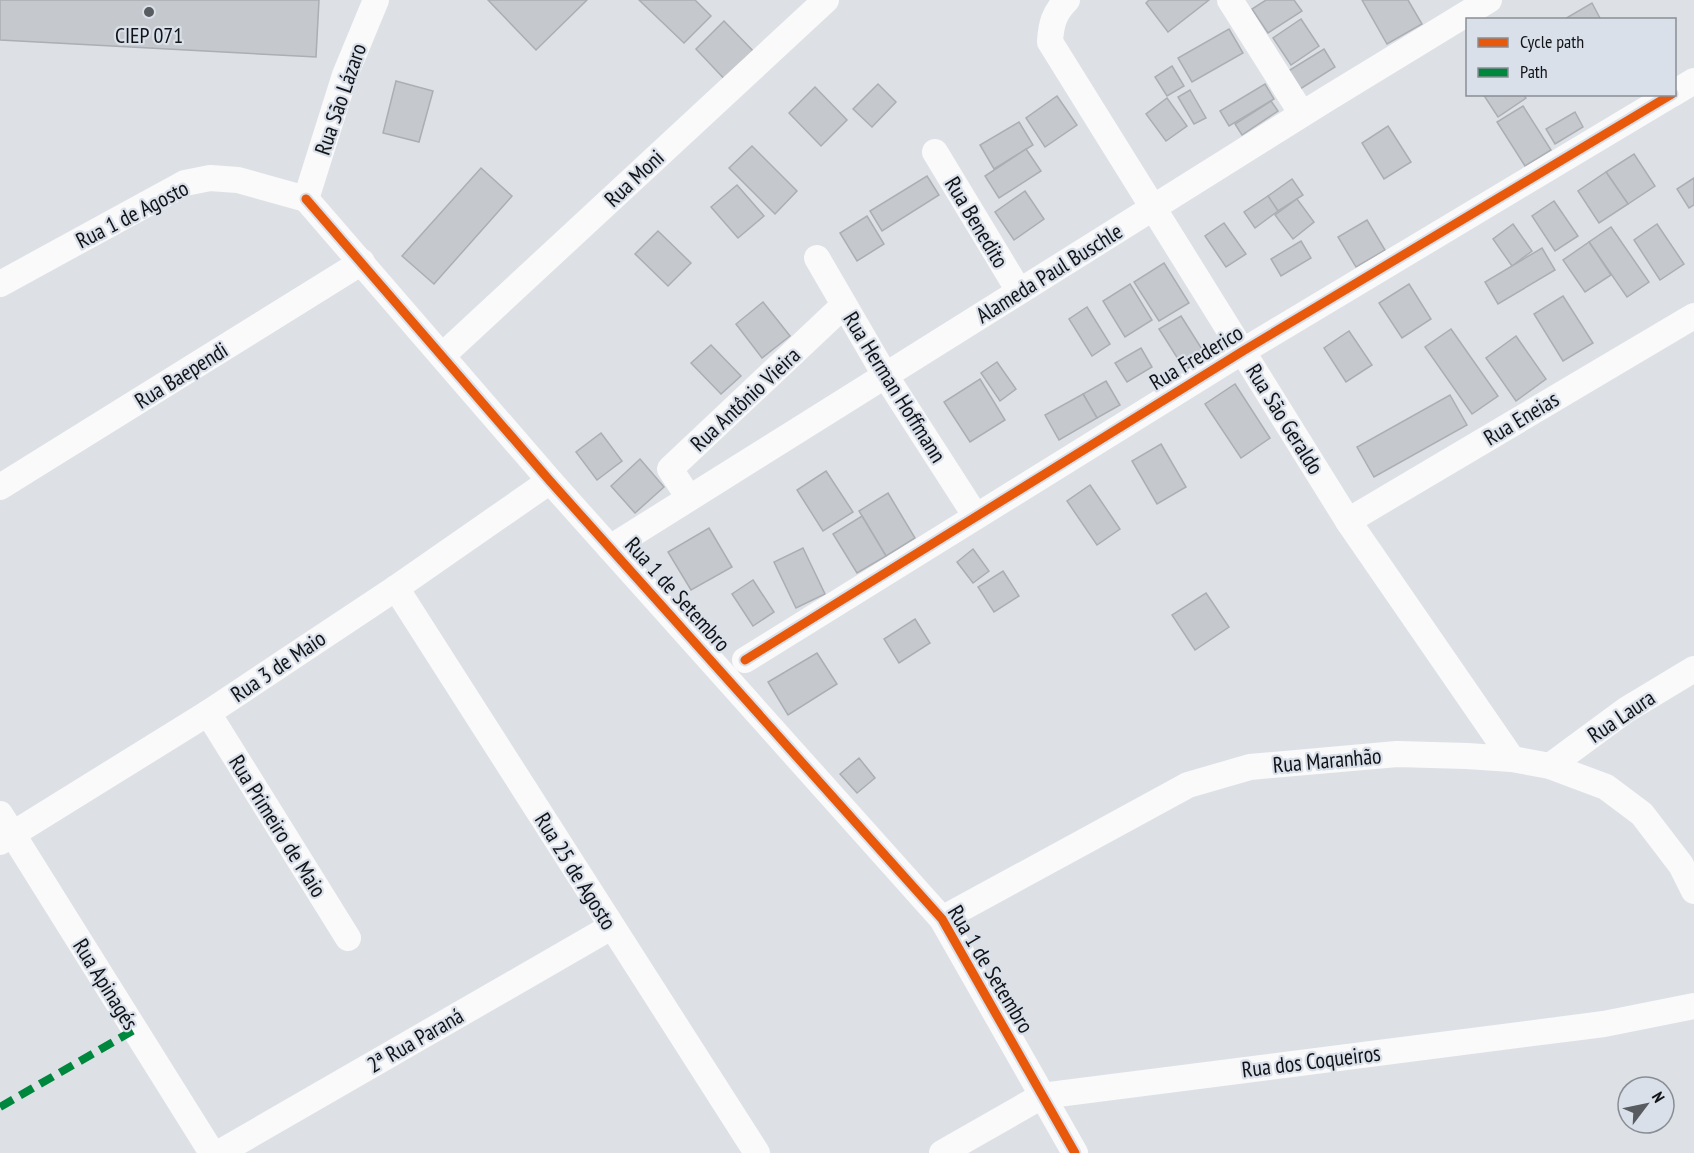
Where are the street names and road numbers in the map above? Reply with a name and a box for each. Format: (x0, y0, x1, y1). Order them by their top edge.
street label: Rua São Lázaro (308, 40, 372, 158)
street label: Rua Moni (598, 143, 670, 213)
street label: Rua Benedito (939, 171, 1015, 273)
street label: Rua 1 de Agosto (71, 174, 193, 254)
street label: Alameda Paul Buschle (971, 217, 1127, 329)
street label: Rua Herman Hoffmann (837, 306, 953, 468)
street label: Rua Frederico (1144, 318, 1248, 396)
street label: Rua Baependi (129, 335, 233, 415)
street label: Rua Antônio Vieira (684, 341, 806, 457)
street label: Rua São Geraldo (1240, 359, 1330, 479)
street label: Rua Eneias (1478, 385, 1564, 451)
street label: Rua 1 de Setembro (619, 531, 737, 657)
street label: Rua 3 de Maio (225, 624, 331, 708)
street label: Rua Laura (1582, 683, 1660, 749)
street label: Rua Maranhão (1272, 741, 1382, 779)
street label: Rua Primeiro de Maio (223, 750, 333, 902)
street label: Rua 25 de Agosto (529, 807, 623, 935)
street label: Rua 1 de Setembro (942, 900, 1040, 1038)
street label: Rua Apinagés (67, 933, 145, 1035)
street label: 2ª Rua Paraná (362, 1001, 468, 1079)
street label: Rua dos Coqueiros (1240, 1039, 1382, 1083)

